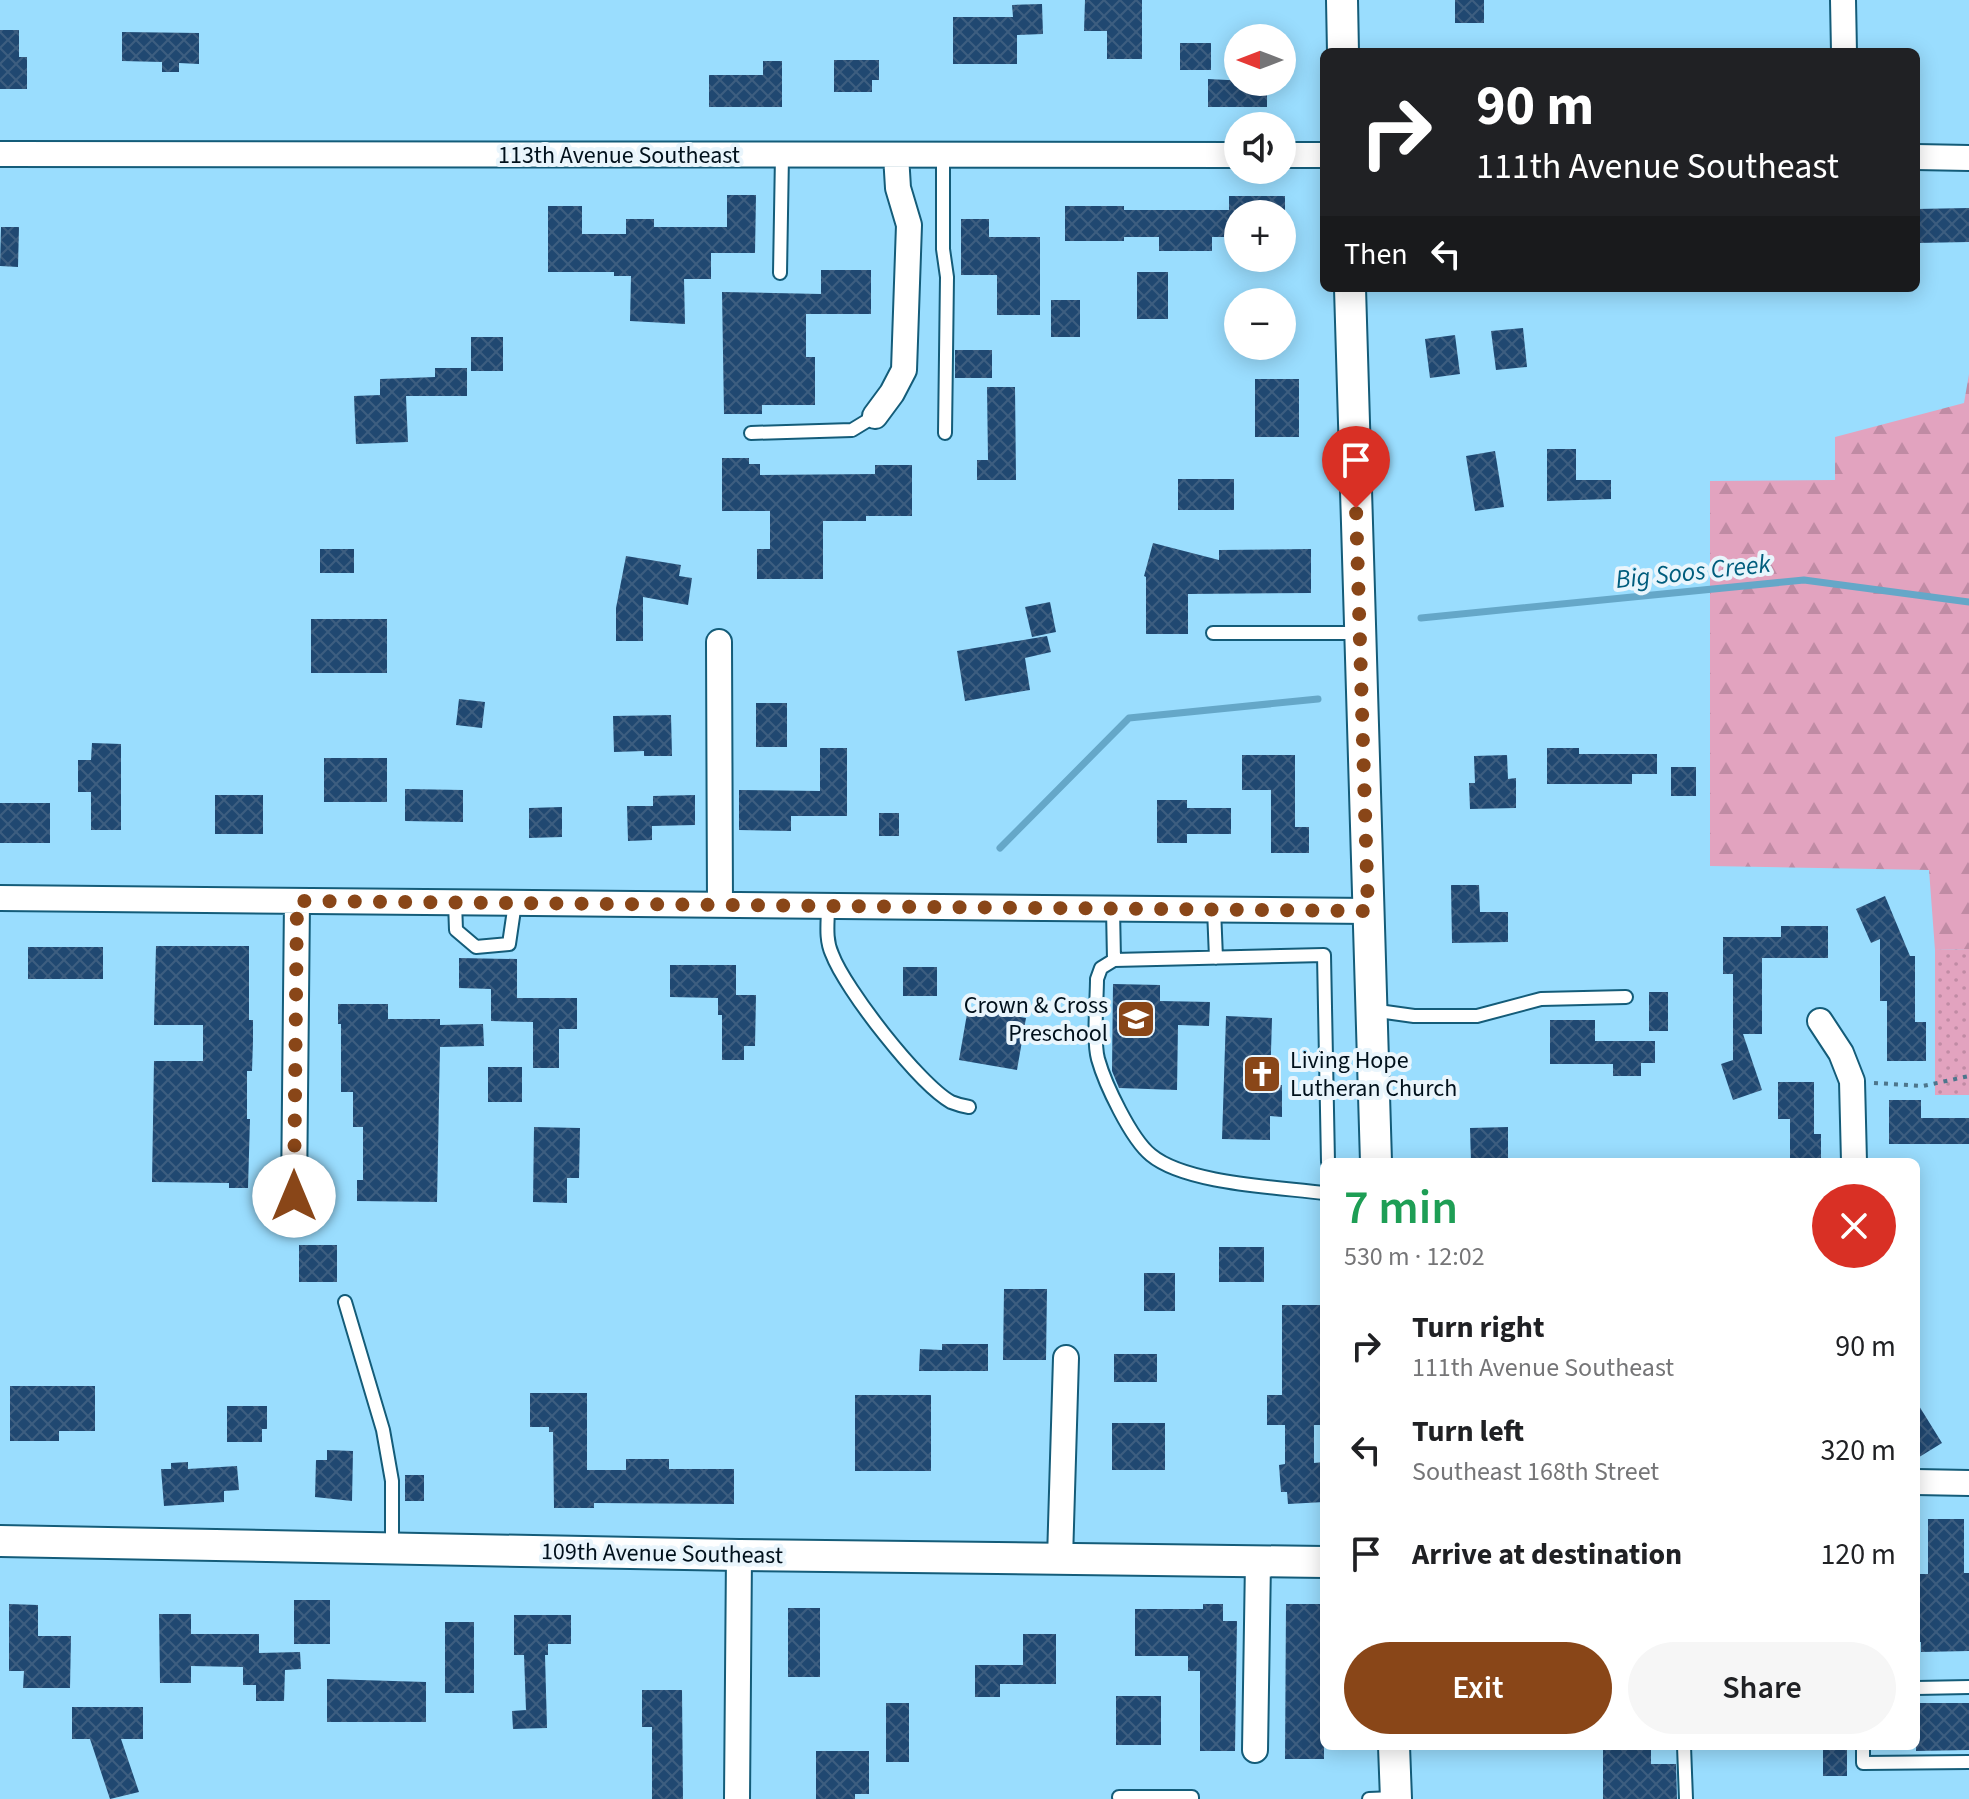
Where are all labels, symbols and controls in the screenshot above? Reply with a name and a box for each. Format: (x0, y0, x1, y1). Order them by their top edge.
north arrow (1224, 24, 1296, 96)
map controls (1224, 24, 1296, 360)
text: 90 m (1476, 67, 1594, 146)
icon: right (1344, 80, 1448, 184)
button: sound (1224, 112, 1296, 184)
street label: 113th Avenue Southeast (498, 138, 740, 173)
text: 111th Avenue Southeast (1476, 141, 1839, 192)
button: + (1224, 200, 1296, 272)
icon: left (1424, 232, 1468, 276)
text: Then (1344, 233, 1408, 276)
button: − (1224, 288, 1296, 360)
pin (1322, 426, 1390, 508)
icon: arrive (1334, 438, 1378, 482)
water label: Big Soos Creek (1614, 545, 1773, 598)
place label: Crown & Cross Preschool (964, 988, 1108, 1051)
school or university icon: Crown & Cross Preschool (1115, 998, 1157, 1040)
place label: Living Hope Lutheran Church (1290, 1043, 1457, 1106)
church icon: Living Hope Lutheran Church (1241, 1053, 1283, 1095)
position arrow (252, 1154, 336, 1238)
text: 7 min (1344, 1174, 1458, 1242)
button: close (1812, 1184, 1896, 1268)
text: 530 m · 12:02 (1344, 1238, 1485, 1275)
text: Turn right (1412, 1306, 1544, 1349)
icon: right (1344, 1324, 1388, 1368)
text: 90 m (1835, 1325, 1896, 1368)
text: 111th Avenue Southeast (1412, 1349, 1674, 1386)
text: Turn left (1412, 1410, 1524, 1453)
icon: left (1344, 1428, 1388, 1472)
text: 320 m (1820, 1429, 1896, 1472)
text: Southeast 168th Street (1412, 1453, 1659, 1490)
icon: arrive (1344, 1532, 1388, 1576)
text: Arrive at destination (1412, 1533, 1682, 1576)
text: 120 m (1820, 1533, 1896, 1576)
street label: 109th Avenue Southeast (541, 1534, 783, 1573)
button: Exit (1344, 1642, 1612, 1734)
button: Share (1628, 1642, 1896, 1734)

